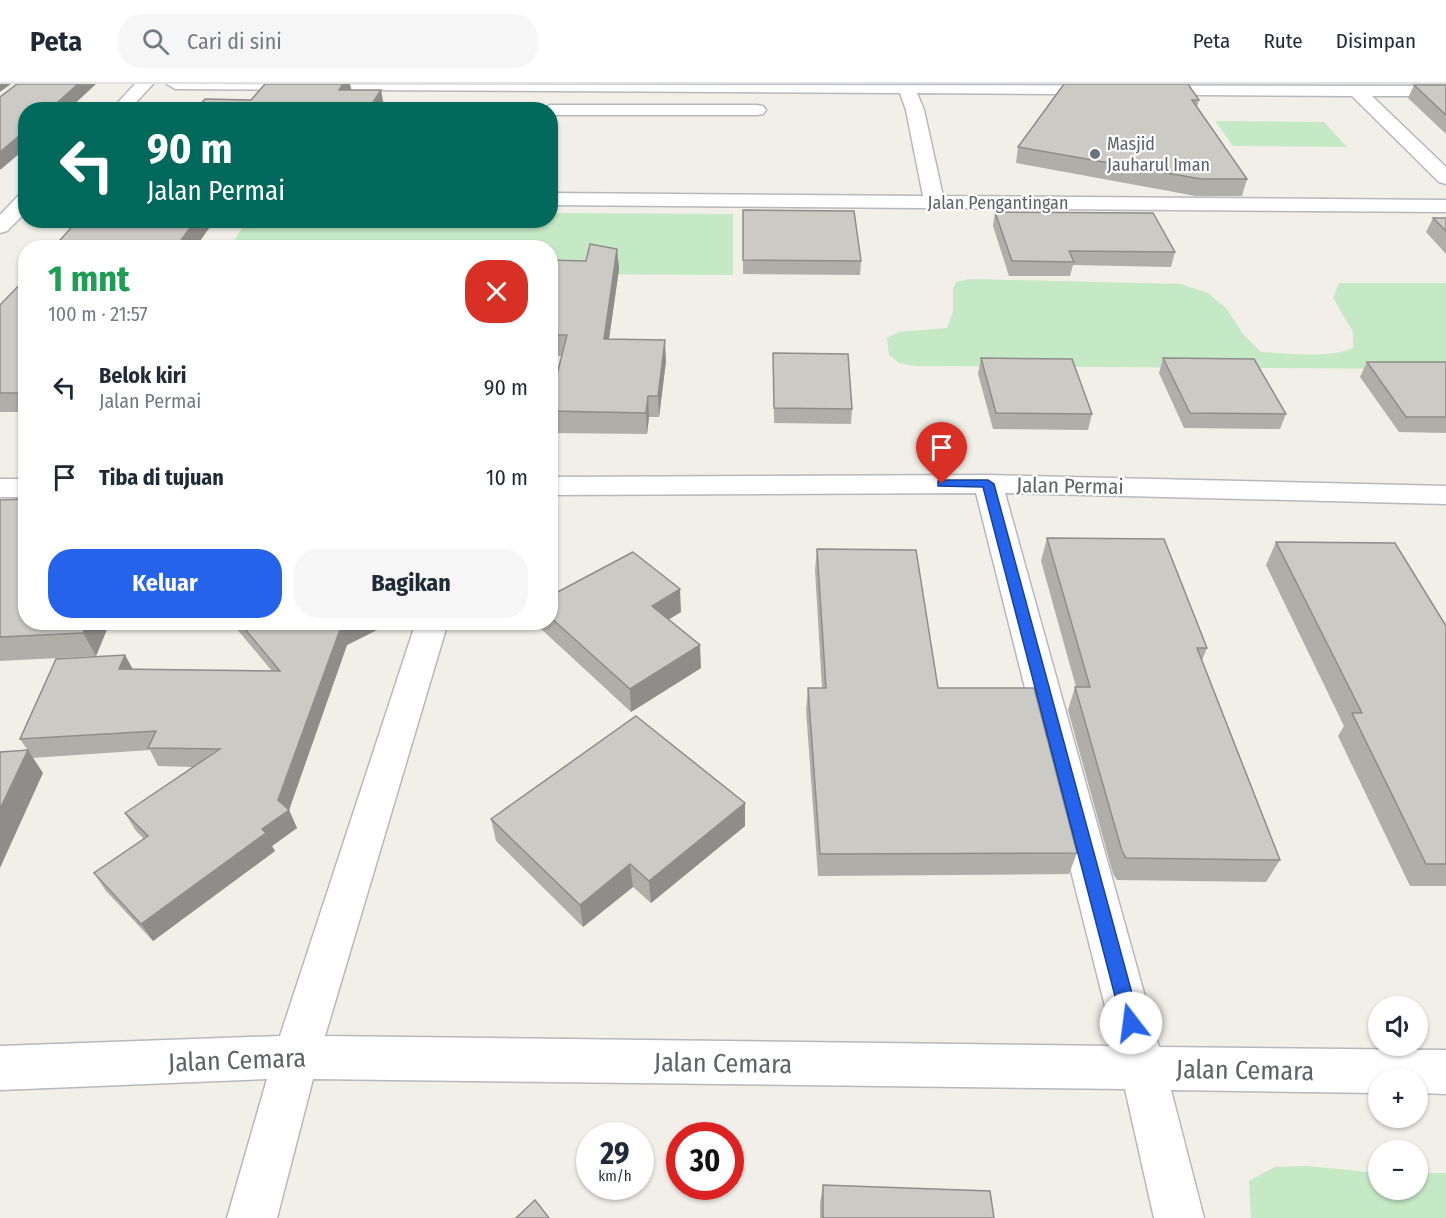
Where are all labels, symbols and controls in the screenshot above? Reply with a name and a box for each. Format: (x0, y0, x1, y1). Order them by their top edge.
search box (118, 14, 538, 68)
text: Peta (30, 25, 82, 58)
icon: search (139, 25, 172, 58)
text: Cari di sini (187, 28, 282, 55)
text: Peta (1193, 28, 1230, 54)
text: Rute (1263, 28, 1303, 54)
text: Disimpan (1336, 28, 1416, 54)
text: 90 m (147, 124, 232, 174)
icon: left (48, 126, 126, 204)
place label: Masjid Jauharul Iman (1107, 133, 1210, 176)
marker: Masjid Jauharul Iman (1088, 147, 1102, 161)
text: Jalan Permai (147, 175, 285, 207)
street label: Jalan Pengantingan (928, 192, 1068, 214)
text: 1 mnt (48, 257, 130, 301)
button: close (465, 260, 528, 323)
text: 100 m · 21:57 (48, 302, 148, 326)
text: Belok kiri (99, 362, 187, 389)
icon: left (48, 371, 81, 404)
text: 90 m (484, 374, 528, 401)
text: Jalan Permai (99, 389, 201, 413)
pin (916, 422, 967, 484)
icon: arrive (925, 431, 958, 464)
icon: arrive (48, 461, 81, 494)
text: Tiba di tujuan (99, 464, 224, 491)
text: 10 m (486, 464, 528, 491)
street label: Jalan Permai (1016, 472, 1124, 500)
button: Keluar (48, 549, 282, 618)
button: Bagikan (294, 549, 528, 618)
position arrow (1099, 991, 1163, 1055)
map controls (1368, 996, 1428, 1200)
button: sound (1368, 996, 1428, 1056)
street label: Jalan Cemara (167, 1043, 307, 1078)
street label: Jalan Cemara (654, 1047, 792, 1080)
street label: Jalan Cemara (1176, 1054, 1314, 1087)
button: + (1368, 1068, 1428, 1128)
speed limit sign: 30 (666, 1122, 744, 1200)
text: 29 (600, 1136, 630, 1172)
button: − (1368, 1140, 1428, 1200)
text: km/h (598, 1167, 632, 1185)

